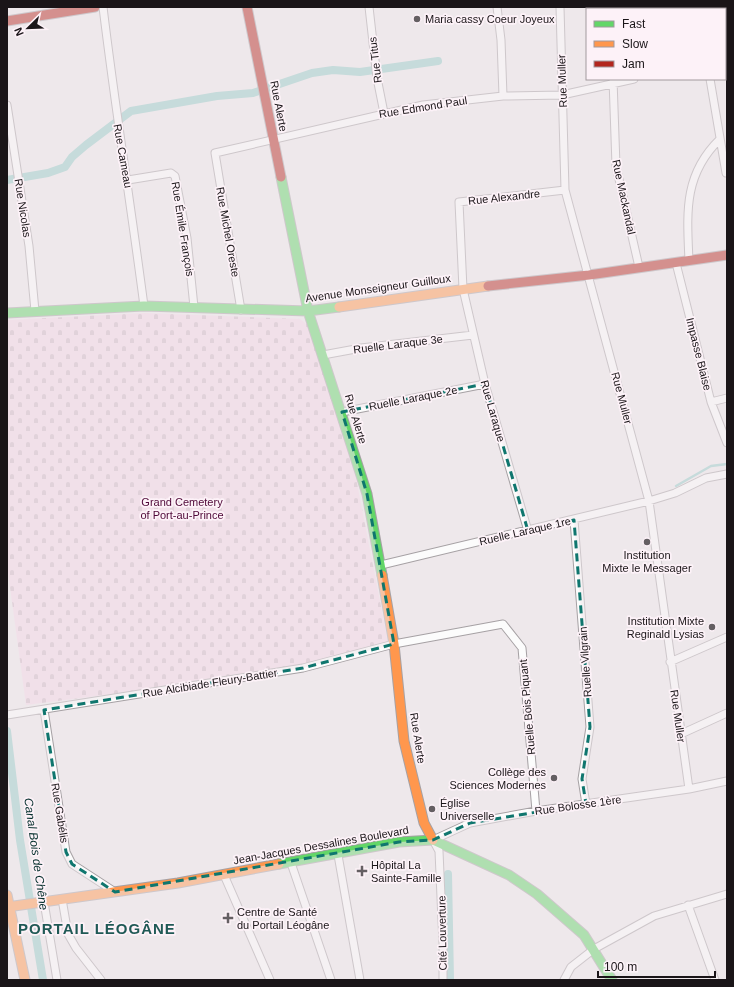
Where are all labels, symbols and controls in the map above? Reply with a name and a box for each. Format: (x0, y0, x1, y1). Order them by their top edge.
north arrow (8, 8, 48, 48)
legend (586, 8, 726, 80)
place label: Maria cassy Coeur Joyeux (425, 13, 555, 25)
marker: Maria cassy Coeur Joyeux (412, 14, 422, 24)
text: Fast (622, 17, 646, 31)
text: N (12, 26, 26, 38)
street label: Rue Titus (366, 36, 384, 84)
text: Slow (622, 37, 648, 51)
street label: Rue Muller (555, 54, 569, 108)
text: Jam (622, 57, 645, 71)
street label: Rue Alerte (268, 80, 290, 132)
street label: Rue Edmond Paul (378, 94, 468, 120)
street label: Rue Cameau (111, 123, 135, 189)
street label: Rue Mackandal (610, 158, 638, 236)
street label: Rue Nicolas (12, 178, 34, 239)
street label: Rue Émile François (170, 181, 197, 278)
street label: Rue Michel Oreste (214, 186, 242, 278)
street label: Rue Alexandre (467, 187, 541, 207)
street label: Avenue Monseigneur Guilloux (305, 272, 452, 304)
street label: Impasse Blaise (684, 316, 714, 392)
street label: Ruelle Laraque 3e (353, 333, 443, 355)
street label: Rue Muller (609, 371, 635, 426)
street label: Rue Laraque (478, 379, 508, 443)
street label: Ruelle Laraque 2e (368, 384, 458, 412)
street label: Rue Alerte (343, 393, 369, 445)
park label: Grand Cemetery of Port-au-Prince (140, 496, 224, 521)
street label: Ruelle Laraque 1re (478, 515, 572, 547)
marker: Institution Mixte le Messager (642, 537, 652, 547)
place label: Institution Mixte le Messager (602, 549, 692, 574)
place label: Institution Mixte Reginald Lysias (627, 615, 704, 640)
marker: Institution Mixte Reginald Lysias (707, 622, 717, 632)
street label: Ruelle Vilgrain (577, 626, 593, 698)
street label: Ruelle Bois Piquant (517, 659, 537, 755)
street label: Rue Alcibiade Fleury-Battier (142, 666, 279, 700)
street label: Rue Muller (668, 689, 688, 744)
street label: Rue Alerte (408, 712, 428, 764)
place label: Collège des Sciences Modernes (449, 766, 547, 791)
marker: Collège des Sciences Modernes (549, 773, 559, 783)
street label: Rue Gabélis (49, 782, 71, 844)
street label: Rue Bolosse 1ère (534, 793, 622, 817)
water label: Canal Bois de Chêne (21, 797, 51, 911)
place label: Église Universelle (440, 797, 494, 822)
marker: Église Universelle (427, 804, 437, 814)
street label: Jean-Jacques Dessalines Boulevard (232, 824, 410, 866)
place label: Hôpital La Sainte-Famille (371, 859, 441, 884)
marker: Hôpital La Sainte-Famille (356, 865, 368, 877)
street label: Cité Louverture (435, 895, 449, 971)
place label: Centre de Santé du Portail Léogâne (237, 906, 329, 931)
marker: Centre de Santé du Portail Léogâne (222, 912, 234, 924)
district label: PORTAIL LÉOGÂNE (18, 920, 176, 937)
scale bar (598, 953, 715, 979)
text: 100 m (604, 960, 637, 974)

